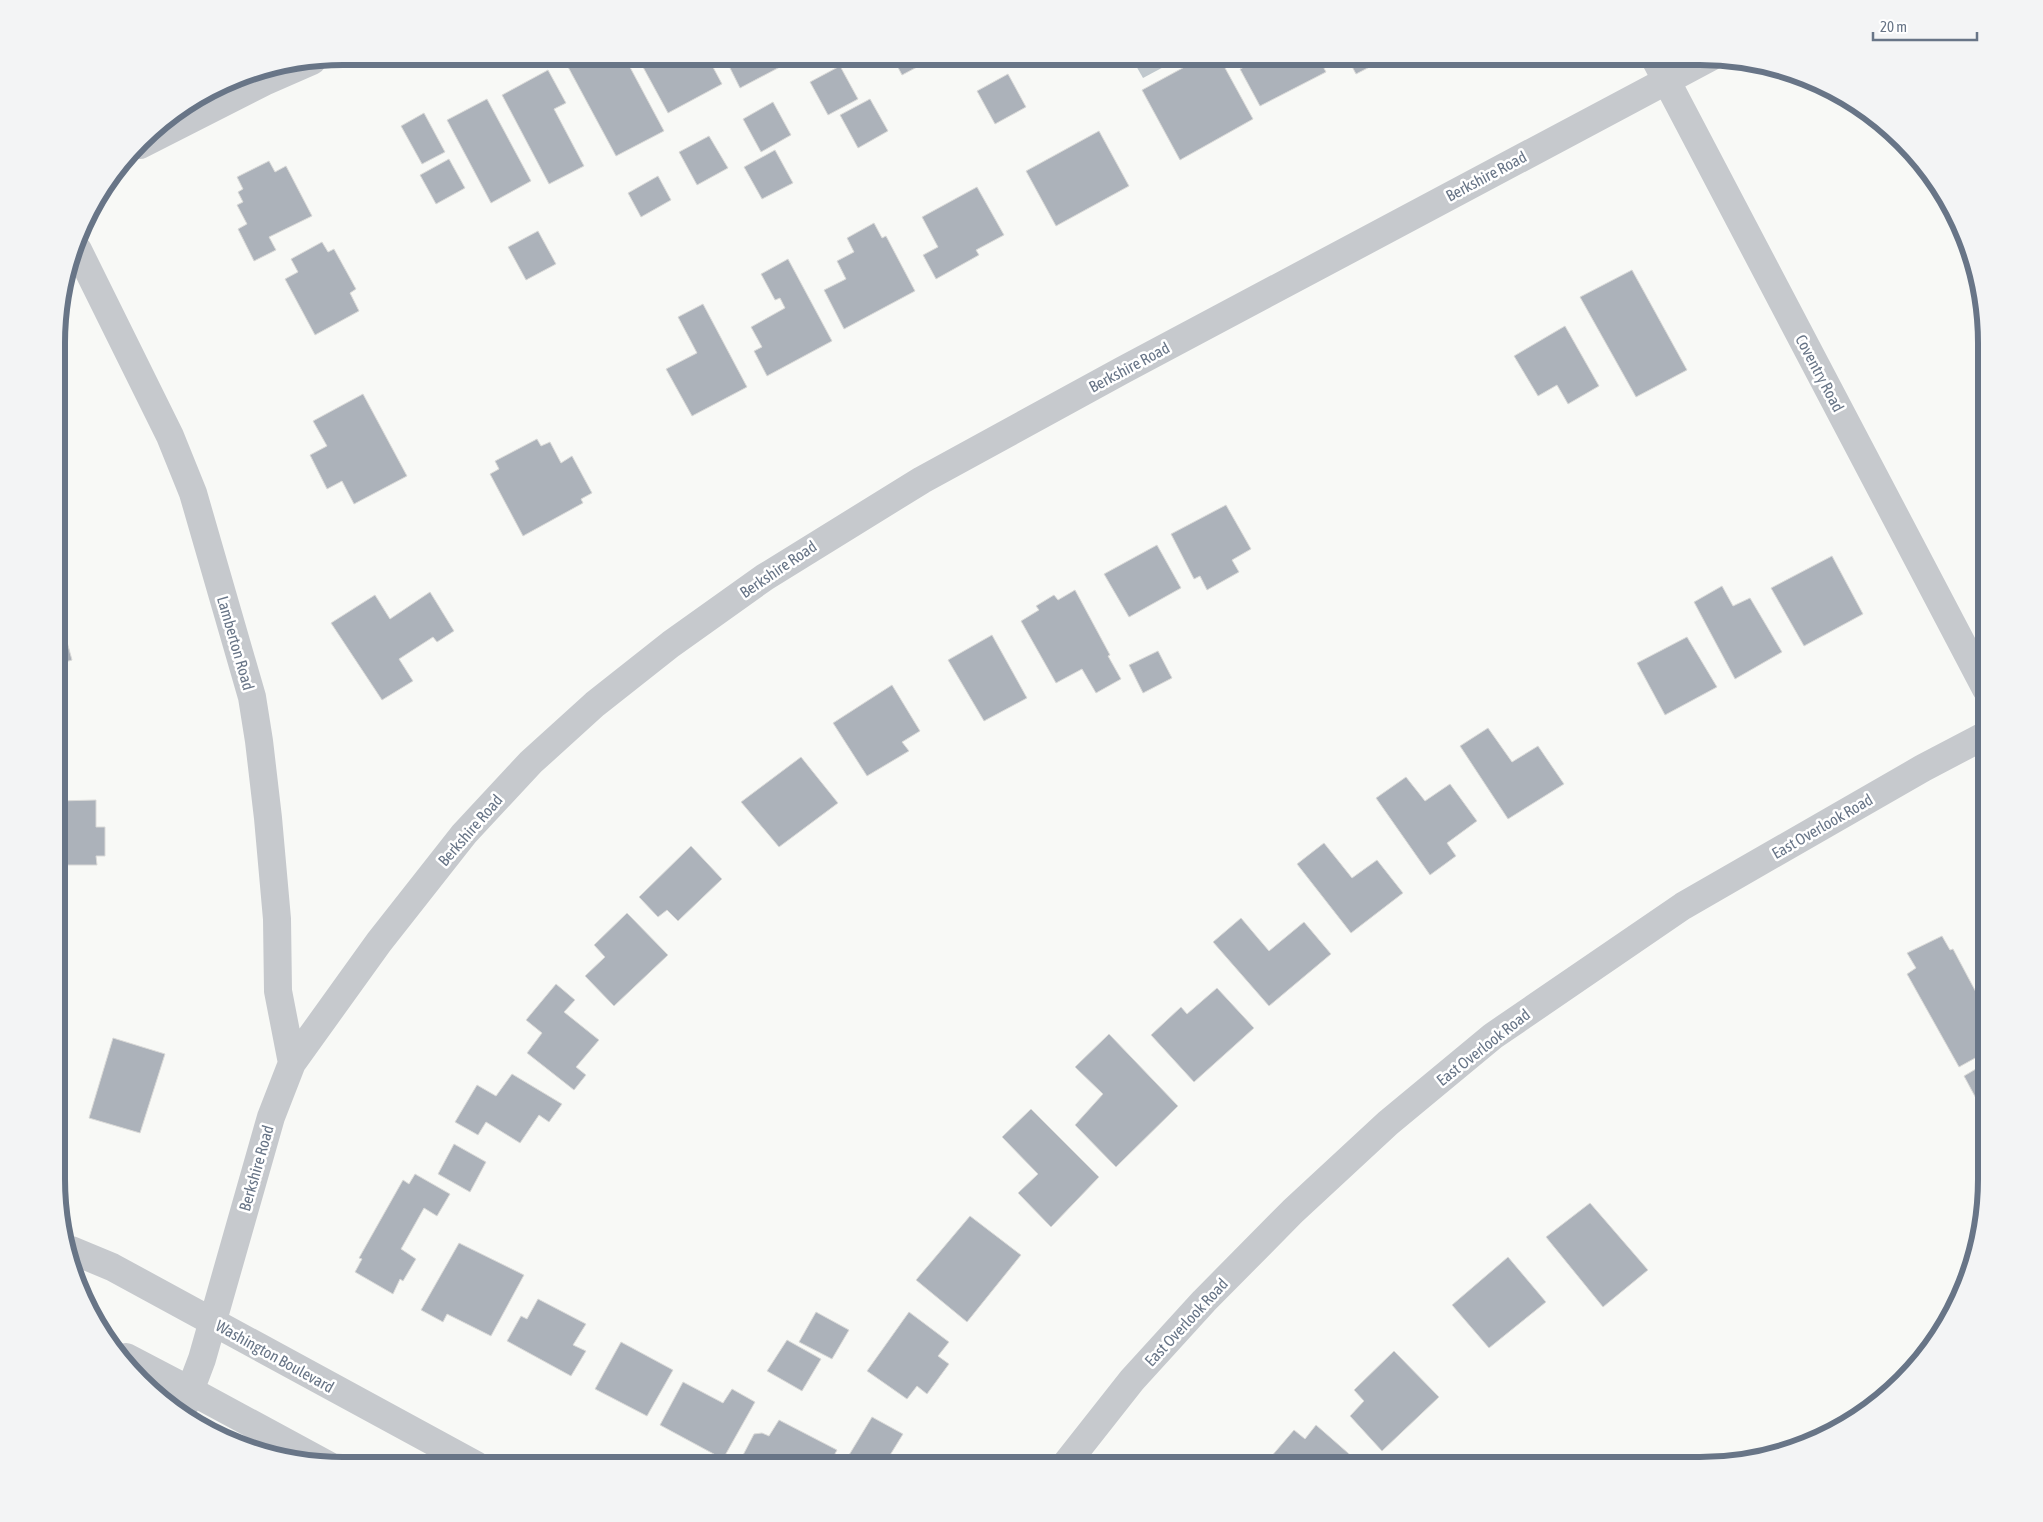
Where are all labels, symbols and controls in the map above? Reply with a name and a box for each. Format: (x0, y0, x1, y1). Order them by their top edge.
scale bar (1873, 10, 1977, 42)
text: 20 m (1880, 18, 1907, 35)
street label: Berkshire Road (1443, 147, 1529, 205)
street label: Coventry Road (1791, 331, 1848, 415)
street label: Berkshire Road (1086, 338, 1172, 396)
street label: Berkshire Road (736, 537, 820, 601)
street label: Lamberton Road (214, 594, 258, 692)
street label: East Overlook Road (1768, 790, 1876, 862)
street label: Berkshire Road (434, 791, 506, 869)
street label: East Overlook Road (1433, 1005, 1533, 1089)
street label: Berkshire Road (235, 1123, 277, 1213)
street label: East Overlook Road (1141, 1274, 1231, 1370)
street label: Washington Boulevard (212, 1316, 337, 1397)

